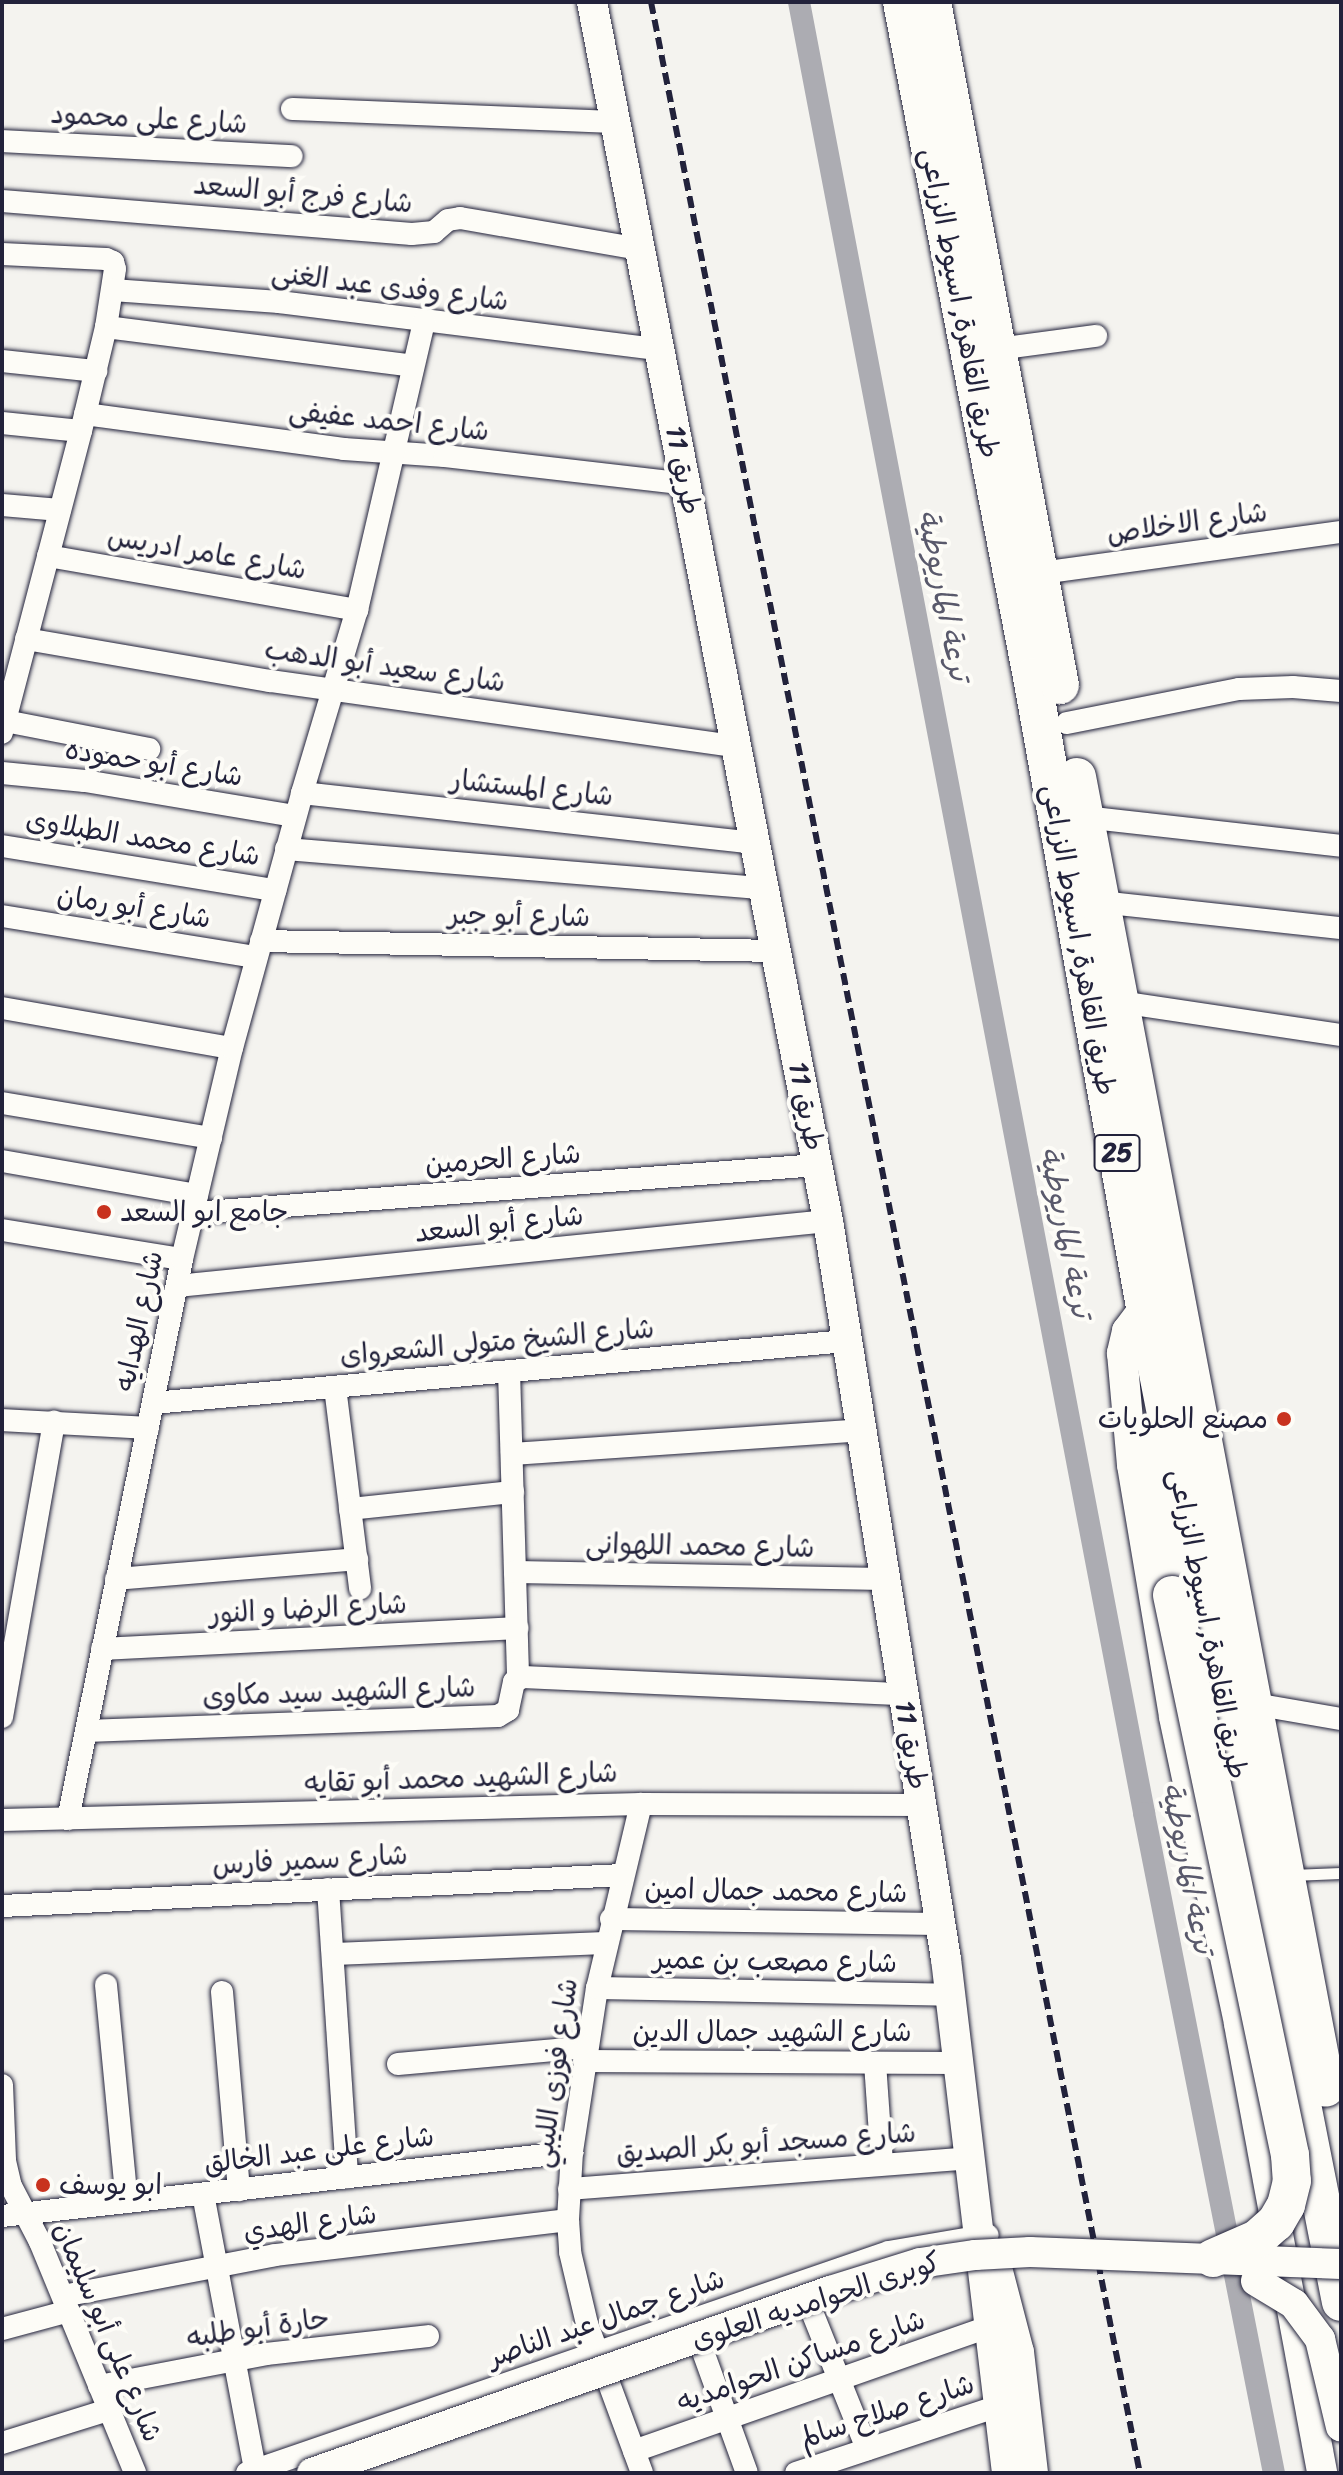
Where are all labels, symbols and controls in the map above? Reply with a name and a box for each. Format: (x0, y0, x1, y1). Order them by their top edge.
street label: شارع على محمود (50, 97, 248, 141)
street label: طريق القاهرة, اسيوط الزراعى (913, 145, 1007, 461)
street label: شارع فرج أبو السعد (192, 168, 414, 220)
street label: شارع وفدى عبد الغنى (270, 256, 510, 318)
street label: شارع احمد عفيفى (287, 394, 491, 448)
street label: طريق 11 (658, 423, 708, 517)
street label: شارع الاخلاص (1105, 495, 1269, 551)
water label: ترعة الماريوطية (910, 507, 978, 683)
street label: شارع عامر ادريس (105, 519, 309, 587)
street label: شارع سعيد أبو الدهب (262, 632, 508, 700)
street label: شارع أبو حموده (63, 732, 245, 794)
street label: شارع المستشار (449, 763, 615, 813)
street label: طريق القاهرة, اسيوط الزراعى (1035, 782, 1123, 1098)
street label: شارع محمد الطبلاوى (24, 803, 262, 873)
street label: شارع أبو رمان (55, 878, 213, 936)
street label: شارع أبو جبر (448, 898, 590, 934)
street label: طريق 11 (781, 1059, 831, 1153)
road number: 25 (1093, 1131, 1141, 1175)
street label: شارع الحرمين (424, 1137, 582, 1181)
water label: ترعة الماريوطية (1032, 1144, 1100, 1320)
place label: جامع ابو السعد (120, 1195, 289, 1229)
street label: شارع أبو السعد (413, 1198, 585, 1250)
marker: جامع ابو السعد (95, 1203, 113, 1221)
street label: شارع الهدايه (108, 1248, 170, 1394)
street label: شارع الشيخ متولى الشعرواى (338, 1312, 656, 1372)
place label: مصنع الحلويات (1098, 1402, 1268, 1436)
marker: مصنع الحلويات (1275, 1410, 1293, 1428)
street label: طريق القاهرة, اسيوط الزراعى (1161, 1466, 1255, 1782)
street label: شارع محمد اللهوانى (585, 1527, 815, 1565)
street label: شارع الرضا و النور (208, 1587, 408, 1631)
street label: شارع الشهيد سيد مكاوى (202, 1670, 476, 1714)
street label: طريق 11 (887, 1698, 935, 1792)
street label: شارع الشهيد محمد أبو تقايه (304, 1756, 618, 1800)
water label: ترعة الماريوطية (1154, 1780, 1222, 1956)
street label: شارع سمير فارس (211, 1838, 409, 1882)
street label: شارع محمد جمال امين (644, 1872, 908, 1910)
street label: شارع مصعب بن عمير (653, 1942, 897, 1980)
street label: شارع فوزى الليبي (525, 1976, 585, 2170)
street label: شارع الشهيد جمال الدين (632, 2015, 912, 2049)
street label: شارع مسجد أبو بكر الصديق (615, 2116, 917, 2170)
street label: شارع على عبد الخالق (202, 2119, 436, 2181)
place label: ابو يوسف (59, 2168, 162, 2202)
marker: ابو يوسف (34, 2176, 52, 2194)
street label: شارع الهدي (241, 2197, 379, 2249)
street label: شارع على أبو سليمان (47, 2217, 169, 2447)
street label: كوبرى الحوامديه العلوى (687, 2245, 945, 2357)
street label: شارع جمال عبد الناصر (483, 2262, 729, 2374)
street label: حارة أبو طلبه (185, 2301, 331, 2355)
street label: شارع مساكن الحوامديه (672, 2303, 930, 2419)
street label: شارع صلاح سالم (795, 2367, 979, 2455)

